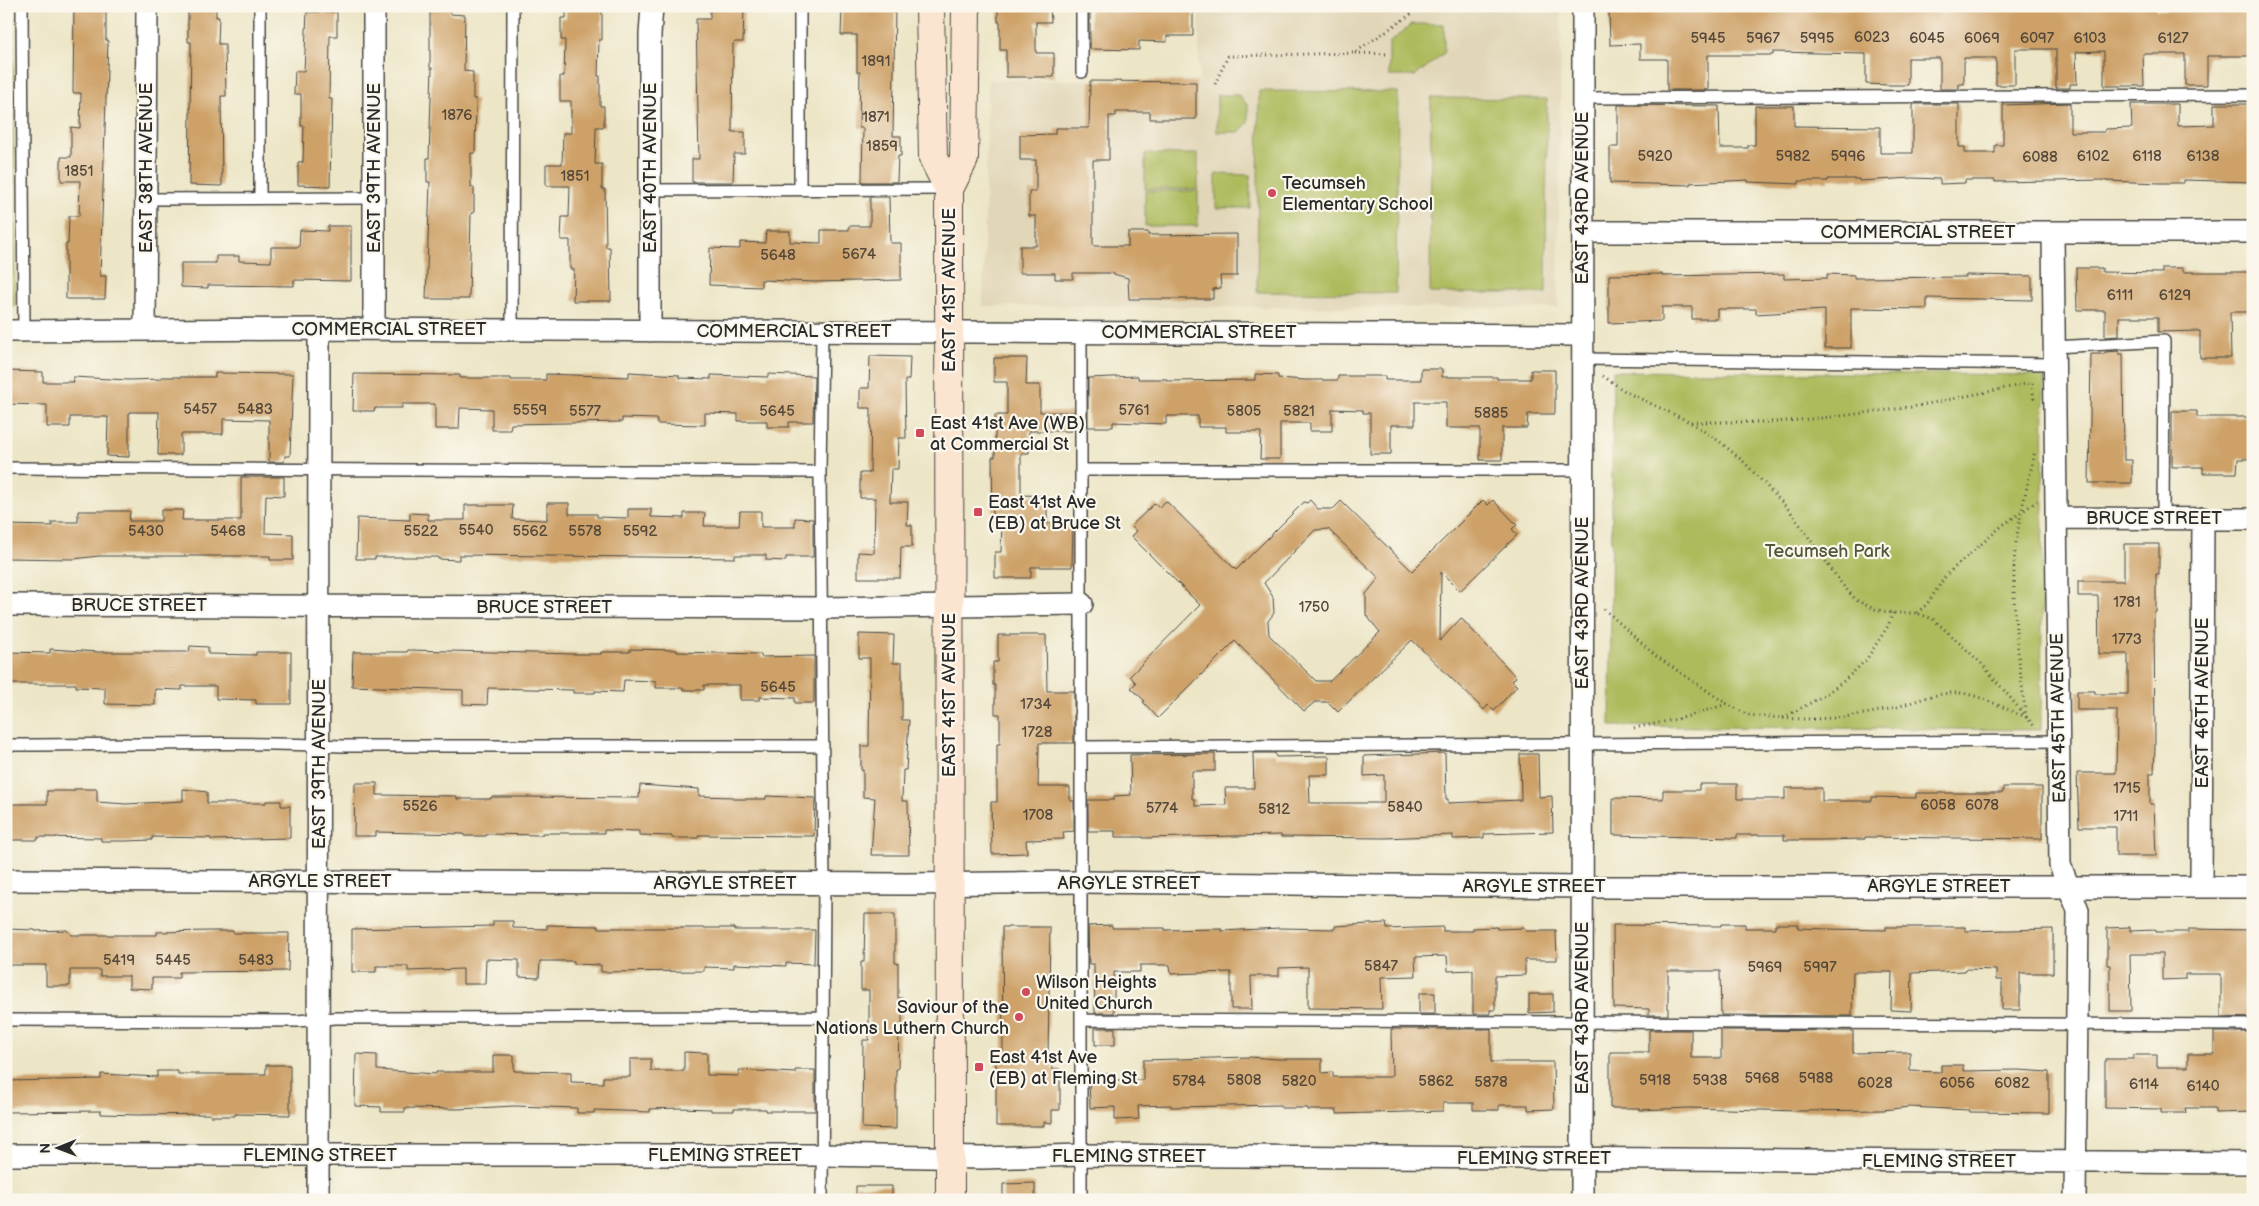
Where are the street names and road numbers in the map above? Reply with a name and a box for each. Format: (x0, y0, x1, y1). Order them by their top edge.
street label: EAST 38TH AVENUE (136, 83, 157, 253)
street label: EAST 39TH AVENUE (364, 83, 385, 253)
street label: EAST 40TH AVENUE (640, 83, 661, 253)
street label: EAST 43RD AVENUE (1572, 111, 1593, 284)
street label: EAST 41ST AVENUE (939, 208, 960, 372)
street label: COMMERCIAL STREET (1820, 222, 2016, 243)
street label: COMMERCIAL STREET (291, 319, 487, 340)
street label: COMMERCIAL STREET (696, 321, 892, 342)
street label: COMMERCIAL STREET (1101, 322, 1297, 343)
street label: BRUCE STREET (2086, 508, 2222, 529)
street label: EAST 43RD AVENUE (1572, 516, 1593, 689)
street label: BRUCE STREET (71, 595, 207, 616)
street label: BRUCE STREET (476, 597, 612, 618)
street label: EAST 41ST AVENUE (939, 613, 960, 777)
street label: EAST 46TH AVENUE (2192, 617, 2213, 788)
street label: EAST 45TH AVENUE (2047, 633, 2070, 803)
street label: EAST 39TH AVENUE (309, 679, 330, 849)
street label: ARGYLE STREET (248, 871, 392, 892)
street label: ARGYLE STREET (653, 873, 797, 894)
street label: ARGYLE STREET (1057, 873, 1201, 894)
street label: ARGYLE STREET (1462, 876, 1606, 897)
street label: ARGYLE STREET (1867, 876, 2011, 897)
street label: EAST 43RD AVENUE (1572, 921, 1593, 1094)
street label: FLEMING STREET (243, 1145, 397, 1166)
street label: FLEMING STREET (648, 1145, 802, 1166)
street label: FLEMING STREET (1052, 1146, 1206, 1167)
street label: FLEMING STREET (1457, 1148, 1611, 1169)
street label: FLEMING STREET (1862, 1151, 2016, 1172)

